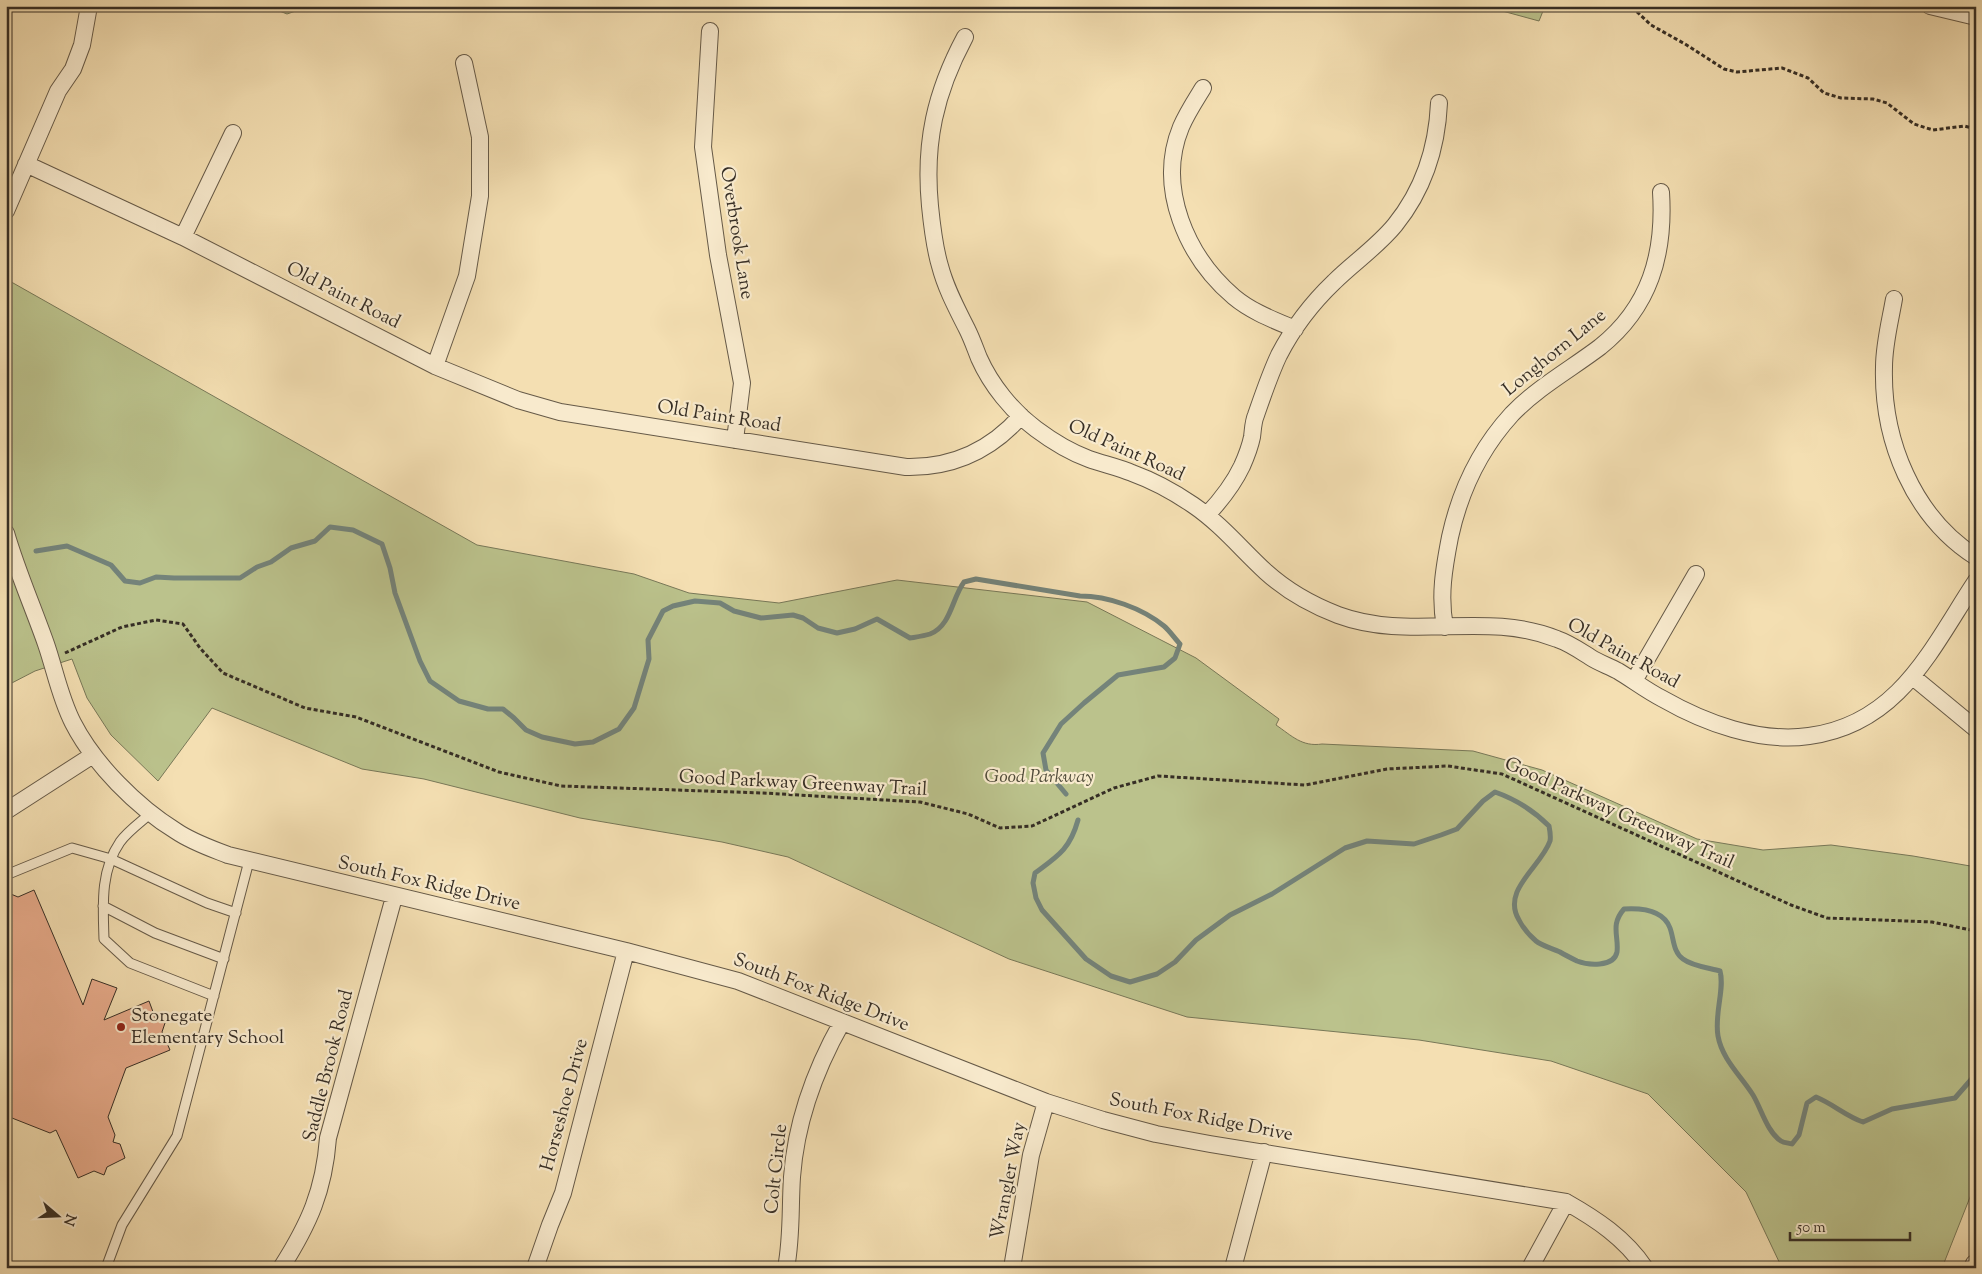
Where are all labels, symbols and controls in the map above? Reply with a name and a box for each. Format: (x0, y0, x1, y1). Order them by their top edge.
street label: Overbrook Lane (712, 165, 760, 301)
street label: Old Paint Road (281, 256, 405, 337)
street label: Longhorn Lane (1498, 303, 1613, 403)
street label: Old Paint Road (655, 394, 783, 440)
street label: Old Paint Road (1063, 413, 1189, 489)
street label: Old Paint Road (1562, 612, 1684, 696)
street label: Good Parkway Greenway Trail (1500, 751, 1738, 877)
street label: Good Parkway Greenway Trail (678, 764, 928, 804)
park label: Good Parkway (985, 764, 1094, 791)
street label: South Fox Ridge Drive (335, 850, 523, 918)
street label: South Fox Ridge Drive (729, 947, 913, 1039)
street label: Saddle Brook Road (297, 987, 361, 1145)
place label: Stonegate Elementary School (131, 1003, 284, 1052)
marker: Stonegate Elementary School (115, 1021, 127, 1033)
street label: Horseshoe Drive (534, 1036, 596, 1174)
street label: South Fox Ridge Drive (1107, 1087, 1295, 1149)
street label: Wrangler Way (984, 1119, 1034, 1242)
street label: Colt Circle (759, 1122, 795, 1215)
north arrow (32, 1192, 82, 1242)
scale bar (1790, 1209, 1910, 1241)
text: N (57, 1211, 80, 1228)
text: 50 m (1796, 1218, 1826, 1239)

